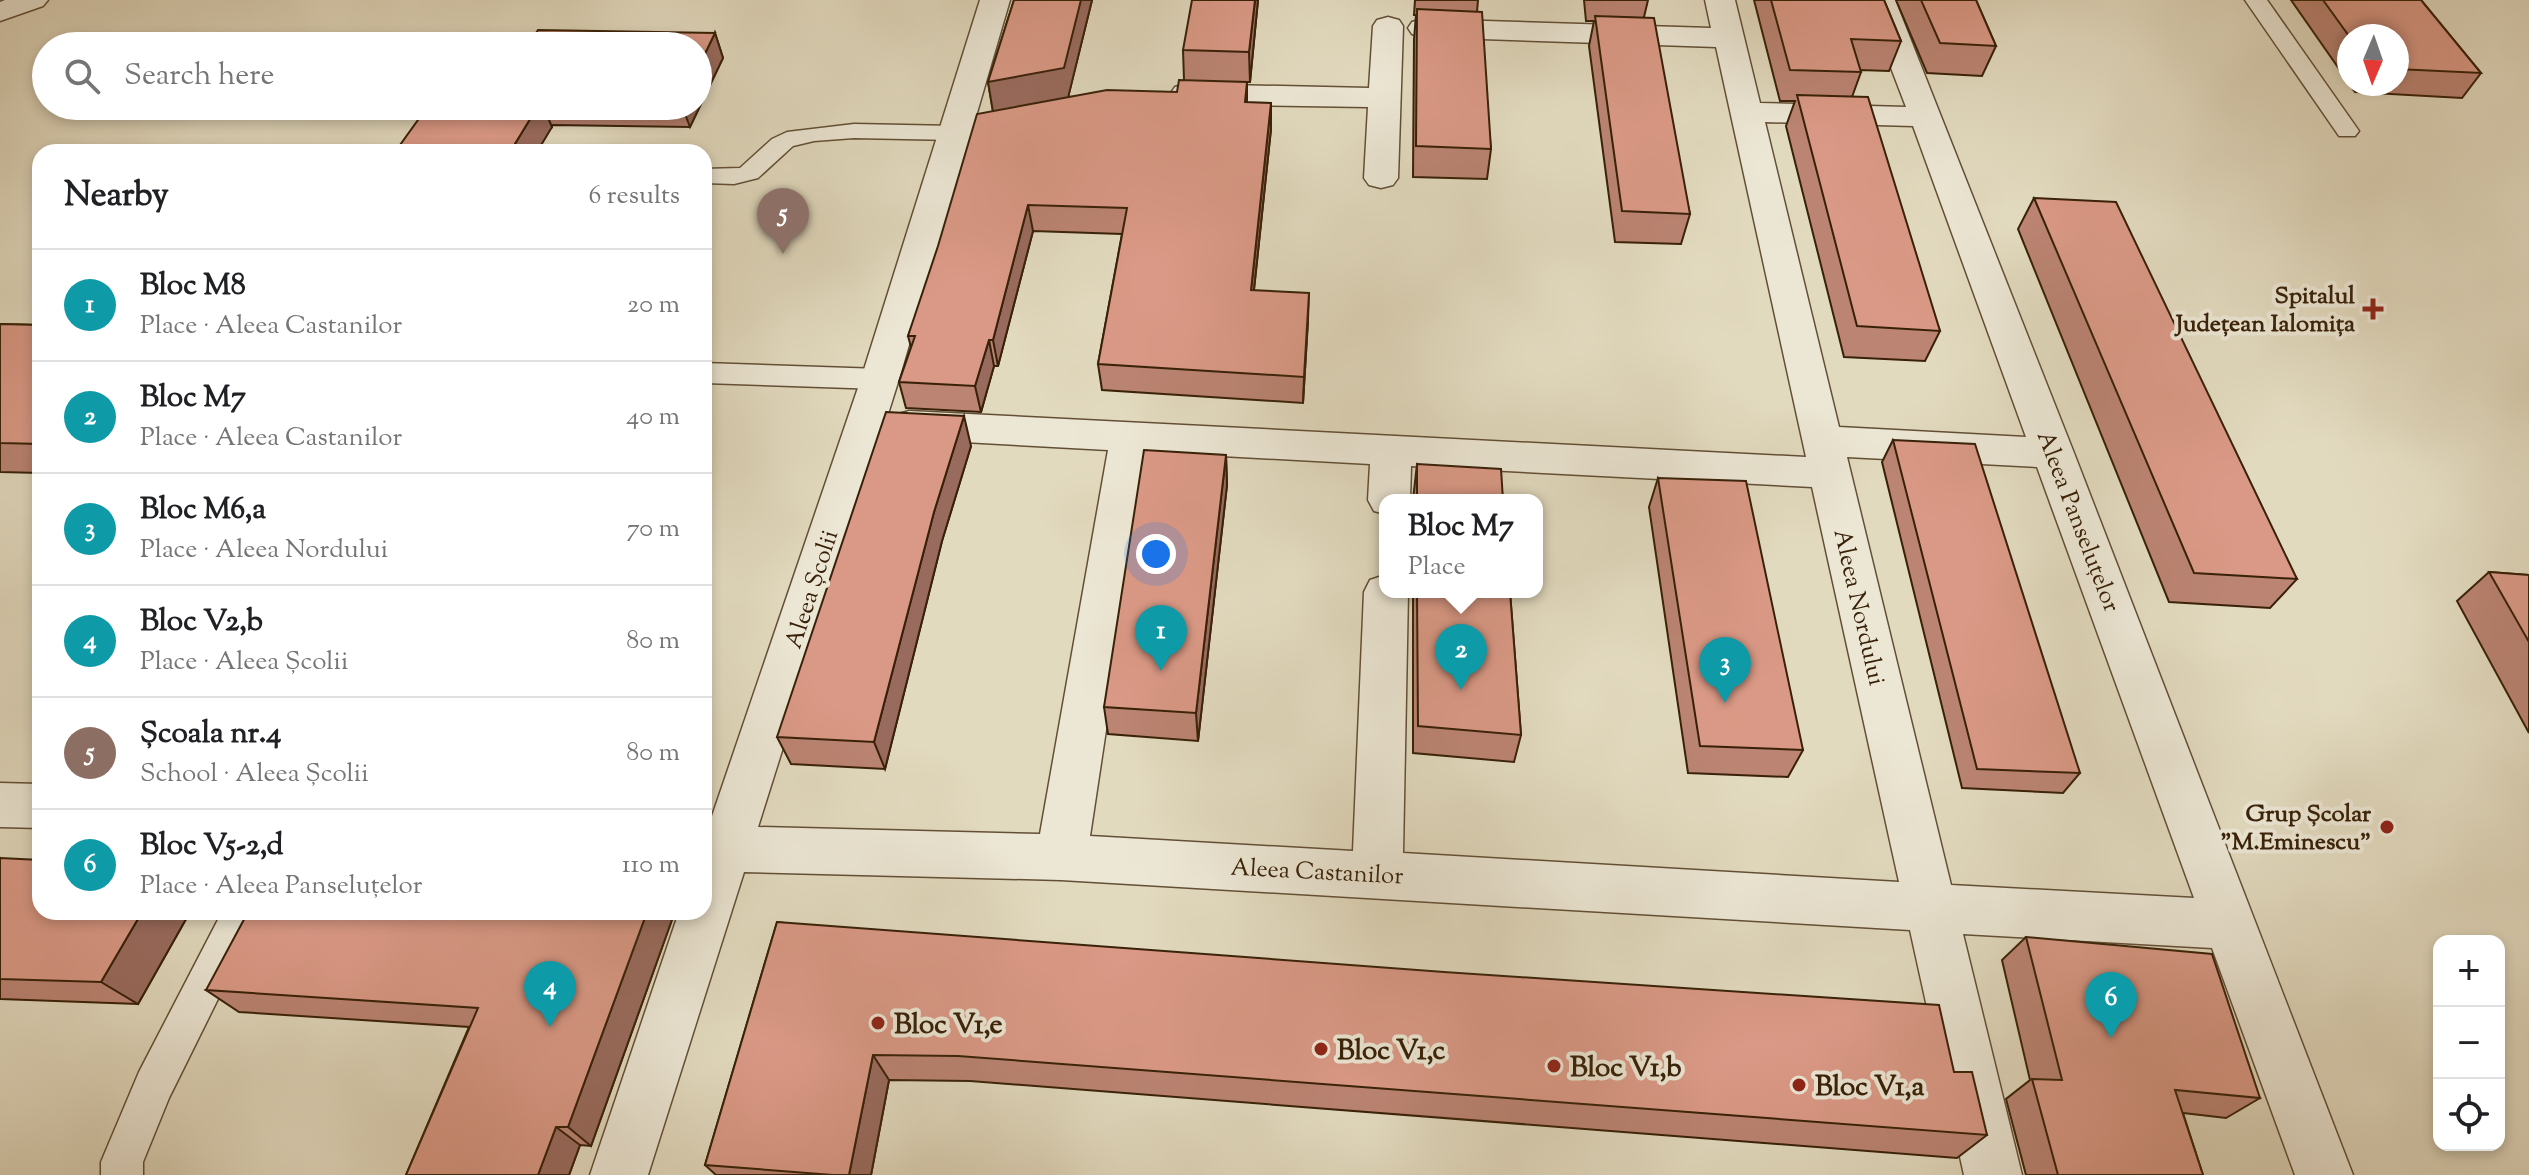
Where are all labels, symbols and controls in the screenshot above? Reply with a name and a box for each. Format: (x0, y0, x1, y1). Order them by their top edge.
north arrow (2337, 24, 2409, 96)
search box (32, 32, 712, 120)
icon: search (60, 54, 104, 98)
text: Search here (124, 55, 274, 98)
text: Nearby (64, 172, 169, 221)
text: 6 results (588, 178, 680, 215)
pin: 5 (757, 188, 809, 254)
text: Bloc M8 (140, 265, 246, 308)
place label: Spitalul Județean Ialomița (2174, 280, 2356, 342)
text: 1 (86, 287, 94, 324)
text: 20 m (627, 287, 680, 324)
marker: Spitalul Județean Ialomița (2362, 298, 2384, 320)
text: Place · Aleea Castanilor (140, 308, 402, 345)
text: Bloc M7 (140, 377, 246, 420)
text: 2 (84, 399, 96, 436)
text: 40 m (626, 399, 680, 436)
text: Place · Aleea Castanilor (140, 420, 402, 457)
street label: Aleea Panseluțelor (2027, 426, 2127, 617)
text: Bloc M6,a (140, 489, 266, 532)
popup (1379, 494, 1543, 598)
text: Bloc M7 (1408, 506, 1514, 549)
text: 3 (85, 511, 95, 548)
text: 70 m (627, 511, 680, 548)
street label: Aleea Școlii (778, 526, 848, 653)
street label: Aleea Nordului (1824, 526, 1893, 689)
text: Place · Aleea Nordului (140, 532, 388, 569)
your location (1136, 534, 1176, 574)
text: Place (1408, 549, 1466, 586)
text: Bloc V2,b (140, 601, 263, 644)
pin: 1 (1135, 605, 1187, 671)
text: 4 (83, 623, 97, 660)
text: 80 m (626, 623, 680, 660)
pin: 2 (1435, 624, 1487, 690)
pin: 3 (1699, 637, 1751, 703)
text: Place · Aleea Școlii (140, 644, 348, 681)
text: Școala nr.4 (140, 713, 281, 756)
text: 5 (86, 735, 94, 772)
text: 80 m (626, 735, 680, 772)
text: School · Aleea Școlii (140, 756, 369, 793)
place label: Grup Școlar "M.Eminescu" (2220, 798, 2372, 860)
marker: Grup Școlar "M.Eminescu" (2378, 818, 2396, 836)
text: Bloc V5-2,d (140, 825, 283, 868)
text: 6 (84, 847, 96, 884)
text: 110 m (622, 847, 680, 884)
street label: Aleea Castanilor (1230, 851, 1404, 894)
text: Place · Aleea Panseluțelor (140, 868, 423, 905)
map controls (2433, 935, 2505, 1151)
button: + (2433, 935, 2505, 1007)
pin: 4 (524, 961, 576, 1027)
pin: 6 (2085, 972, 2137, 1038)
place label: Bloc V1,e (894, 1006, 1003, 1046)
button: − (2433, 1007, 2505, 1079)
marker: Bloc V1,e (869, 1014, 887, 1032)
place label: Bloc V1,c (1337, 1032, 1446, 1072)
marker: Bloc V1,c (1312, 1040, 1330, 1058)
place label: Bloc V1,b (1570, 1049, 1681, 1089)
marker: Bloc V1,b (1545, 1057, 1563, 1075)
place label: Bloc V1,a (1815, 1068, 1924, 1108)
marker: Bloc V1,a (1790, 1076, 1808, 1094)
button: locate (2433, 1079, 2505, 1151)

